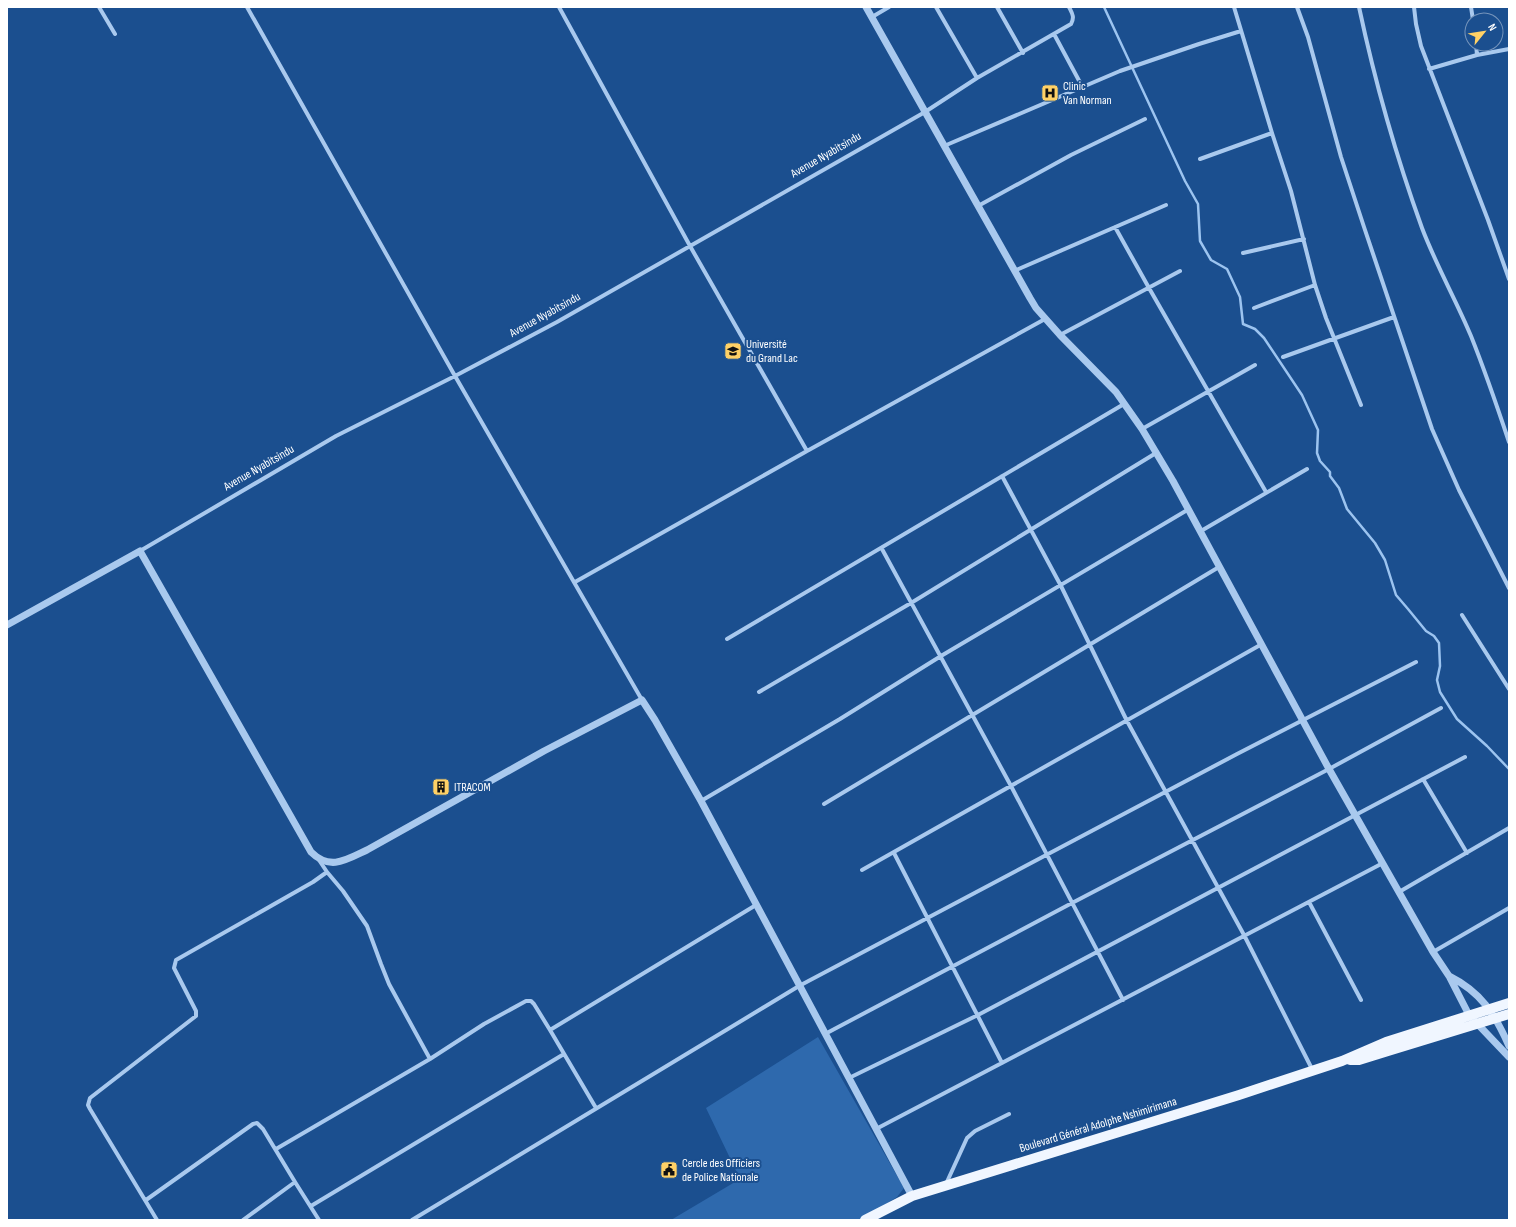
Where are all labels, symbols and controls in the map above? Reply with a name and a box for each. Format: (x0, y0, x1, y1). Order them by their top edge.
north arrow (1464, 12, 1504, 52)
text: N (1485, 21, 1499, 33)
place label: Clinic Van Norman (1063, 79, 1112, 108)
hospital icon: Clinic Van Norman (1040, 83, 1060, 103)
street label: Avenue Nyabitsindu (787, 129, 864, 182)
street label: Avenue Nyabitsindu (506, 289, 583, 341)
place label: Université du Grand Lac (746, 337, 798, 366)
school or university icon: Université du Grand Lac (723, 341, 743, 361)
street label: Avenue Nyabitsindu (220, 442, 297, 495)
building icon: ITRACOM (431, 777, 451, 797)
place label: ITRACOM (454, 780, 491, 795)
street label: Boulevard Général Adolphe Nshimirimana (1017, 1094, 1179, 1156)
place label: Cercle des Officiers de Police Nationale (682, 1156, 760, 1185)
public building icon: Cercle des Officiers de Police Nationale (659, 1160, 679, 1180)

